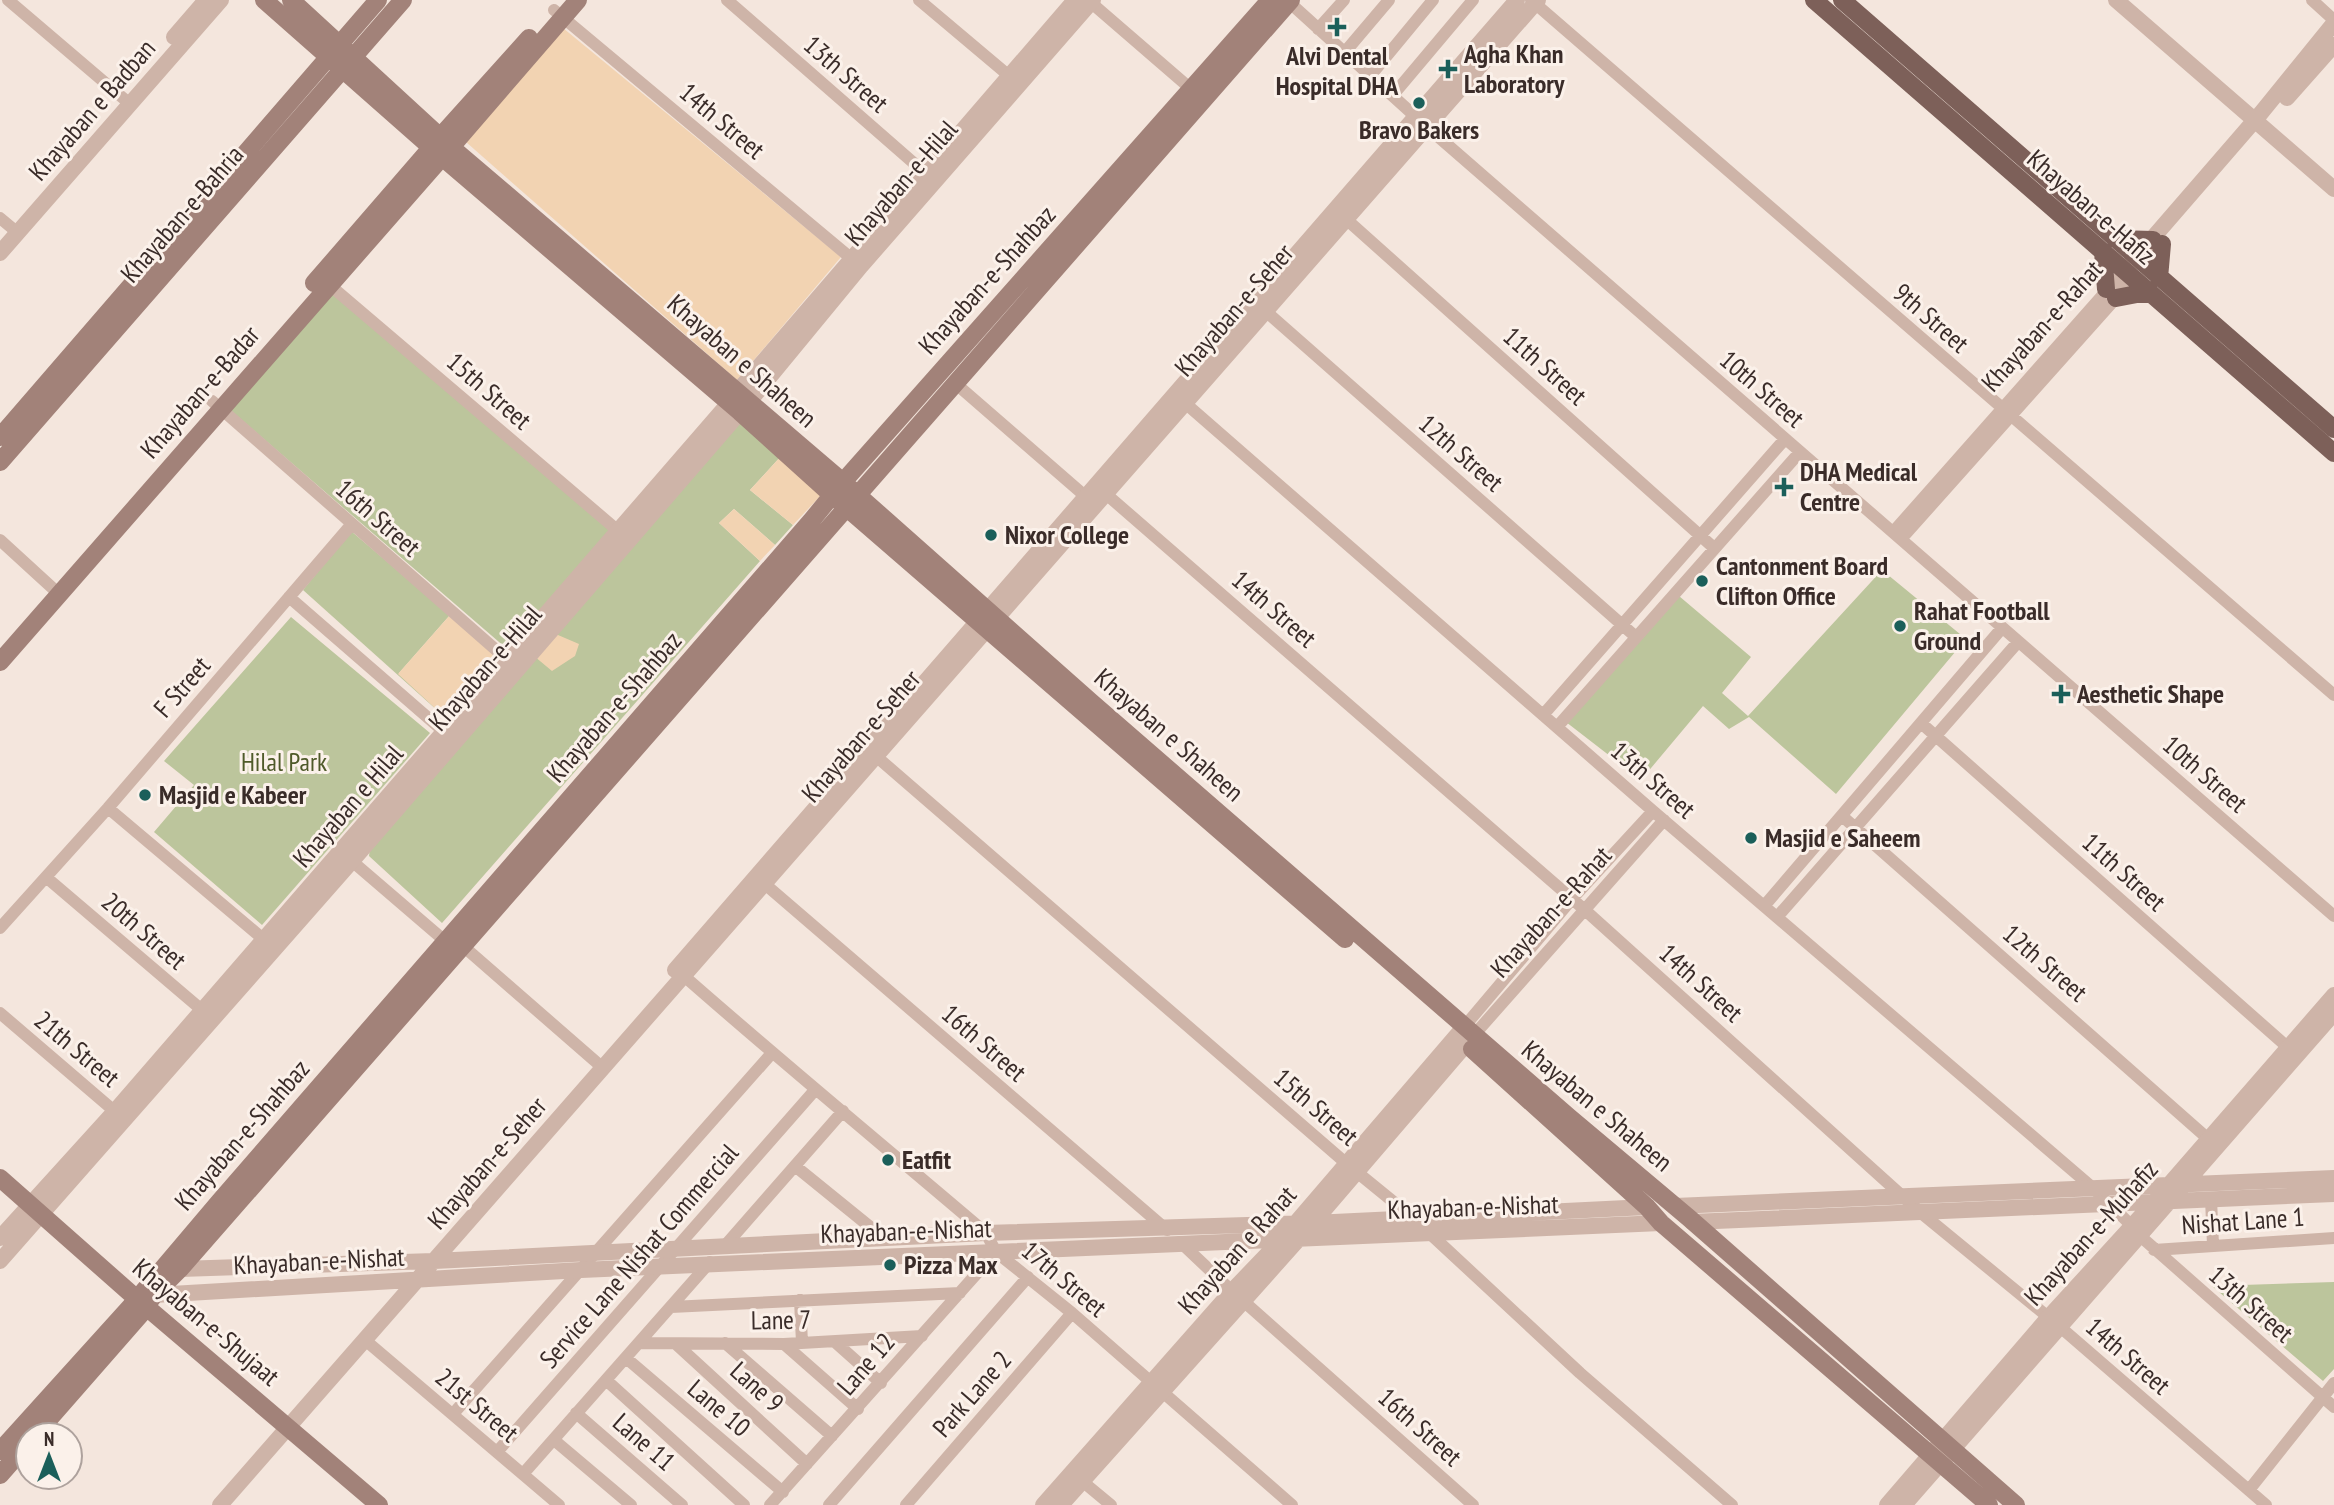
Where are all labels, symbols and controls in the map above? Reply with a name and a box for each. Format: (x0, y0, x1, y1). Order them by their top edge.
marker: Alvi Dental Hospital DHA (1327, 17, 1347, 37)
street label: 13th Street (797, 28, 895, 119)
street label: Khayaban e Badban (21, 32, 162, 187)
place label: Agha Khan Laboratory (1463, 37, 1565, 100)
place label: Alvi Dental Hospital DHA (1276, 39, 1399, 102)
marker: Agha Khan Laboratory (1438, 59, 1458, 79)
street label: 14th Street (673, 75, 772, 166)
marker: Bravo Bakers (1411, 95, 1427, 111)
street label: Khayaban-e-Hilal (837, 113, 964, 252)
place label: Bravo Bakers (1359, 113, 1479, 146)
street label: Khayaban-e-Bahria (113, 138, 250, 289)
street label: Khayaban-e-Hafiz (2021, 142, 2162, 271)
street label: Khayaban-e-Shahbaz (911, 198, 1062, 361)
street label: Khayaban-e-Seher (1167, 237, 1300, 383)
street label: Khayaban-e-Rahat (1974, 253, 2109, 398)
street label: 9th Street (1887, 276, 1976, 359)
street label: Khayaban e Shaheen (661, 287, 824, 434)
street label: Khayaban-e-Badar (133, 318, 266, 465)
street label: 11th Street (1497, 319, 1594, 412)
street label: 10th Street (1713, 343, 1811, 434)
street label: 15th Street (440, 345, 538, 436)
street label: 12th Street (1412, 407, 1510, 498)
place label: DHA Medical Centre (1800, 455, 1918, 518)
street label: 16th Street (329, 472, 427, 563)
marker: DHA Medical Centre (1774, 477, 1794, 497)
place label: Nixor College (1005, 518, 1129, 551)
marker: Nixor College (983, 527, 999, 543)
place label: Cantonment Board Clifton Office (1716, 549, 1888, 612)
street label: 14th Street (1225, 563, 1323, 654)
marker: Cantonment Board Clifton Office (1694, 573, 1710, 589)
place label: Rahat Football Ground (1914, 594, 2050, 657)
street label: Khayaban-e-Hilal (421, 598, 548, 737)
marker: Rahat Football Ground (1892, 618, 1908, 634)
street label: Khayaban-e-Shahbaz (539, 624, 688, 789)
street label: F Street (146, 649, 217, 724)
street label: Khayaban e Shaheen (1088, 661, 1251, 808)
street label: Khayaban-e-Seher (794, 663, 927, 809)
place label: Aesthetic Shape (2076, 677, 2224, 710)
marker: Aesthetic Shape (2051, 684, 2071, 704)
street label: 10th Street (2156, 728, 2254, 819)
street label: 13th Street (1604, 734, 1702, 825)
street label: Khayaban e Hilal (285, 738, 410, 874)
park label: Hilal Park (241, 745, 327, 778)
place label: Masjid e Kabeer (159, 778, 307, 811)
marker: Masjid e Kabeer (137, 787, 153, 803)
place label: Masjid e Saheem (1765, 821, 1920, 854)
street label: 11th Street (2076, 825, 2173, 918)
marker: Masjid e Saheem (1743, 830, 1759, 846)
street label: Khayaban-e-Rahat (1483, 839, 1618, 984)
street label: 20th Street (95, 885, 193, 976)
street label: 12th Street (1996, 917, 2094, 1008)
street label: 14th Street (1653, 936, 1750, 1029)
street label: 16th Street (935, 997, 1033, 1088)
street label: 21th Street (28, 1003, 127, 1094)
street label: Khayaban e Shaheen (1515, 1033, 1679, 1178)
street label: Khayaban-e-Shahbaz (167, 1052, 316, 1217)
street label: 15th Street (1267, 1061, 1365, 1152)
street label: Khayaban-e-Seher (420, 1090, 553, 1236)
street label: Service Lane Nishat Commercial (532, 1137, 745, 1375)
place label: Eatfit (902, 1143, 951, 1176)
marker: Eatfit (880, 1152, 896, 1168)
street label: Khayaban-e-Muhafiz (2017, 1153, 2165, 1312)
street label: Khayaban e Rahat (1170, 1179, 1303, 1321)
street label: Khayaban-e-Nishat (1387, 1187, 1559, 1226)
street label: Nishat Lane 1 (2180, 1200, 2306, 1241)
street label: Khayaban-e-Nishat (820, 1211, 992, 1250)
street label: 17th Street (1015, 1233, 1114, 1324)
street label: Khayaban-e-Nishat (233, 1240, 405, 1281)
place label: Pizza Max (904, 1248, 998, 1281)
street label: Khayaban-e-Shujaat (126, 1251, 286, 1392)
marker: Pizza Max (882, 1257, 898, 1273)
street label: 13th Street (2202, 1258, 2300, 1349)
street label: Lane 7 (751, 1302, 811, 1337)
street label: 14th Street (2079, 1310, 2177, 1401)
street label: Lane 12 (830, 1326, 902, 1402)
street label: Park Lane 2 (925, 1344, 1018, 1444)
street label: Lane 9 (724, 1354, 791, 1419)
street label: 21st Street (429, 1360, 526, 1449)
street label: Lane 10 (681, 1372, 757, 1443)
street label: 16th Street (1372, 1380, 1469, 1473)
street label: Lane 11 (606, 1406, 682, 1478)
north arrow (14, 1421, 84, 1491)
text: N (44, 1427, 54, 1451)

